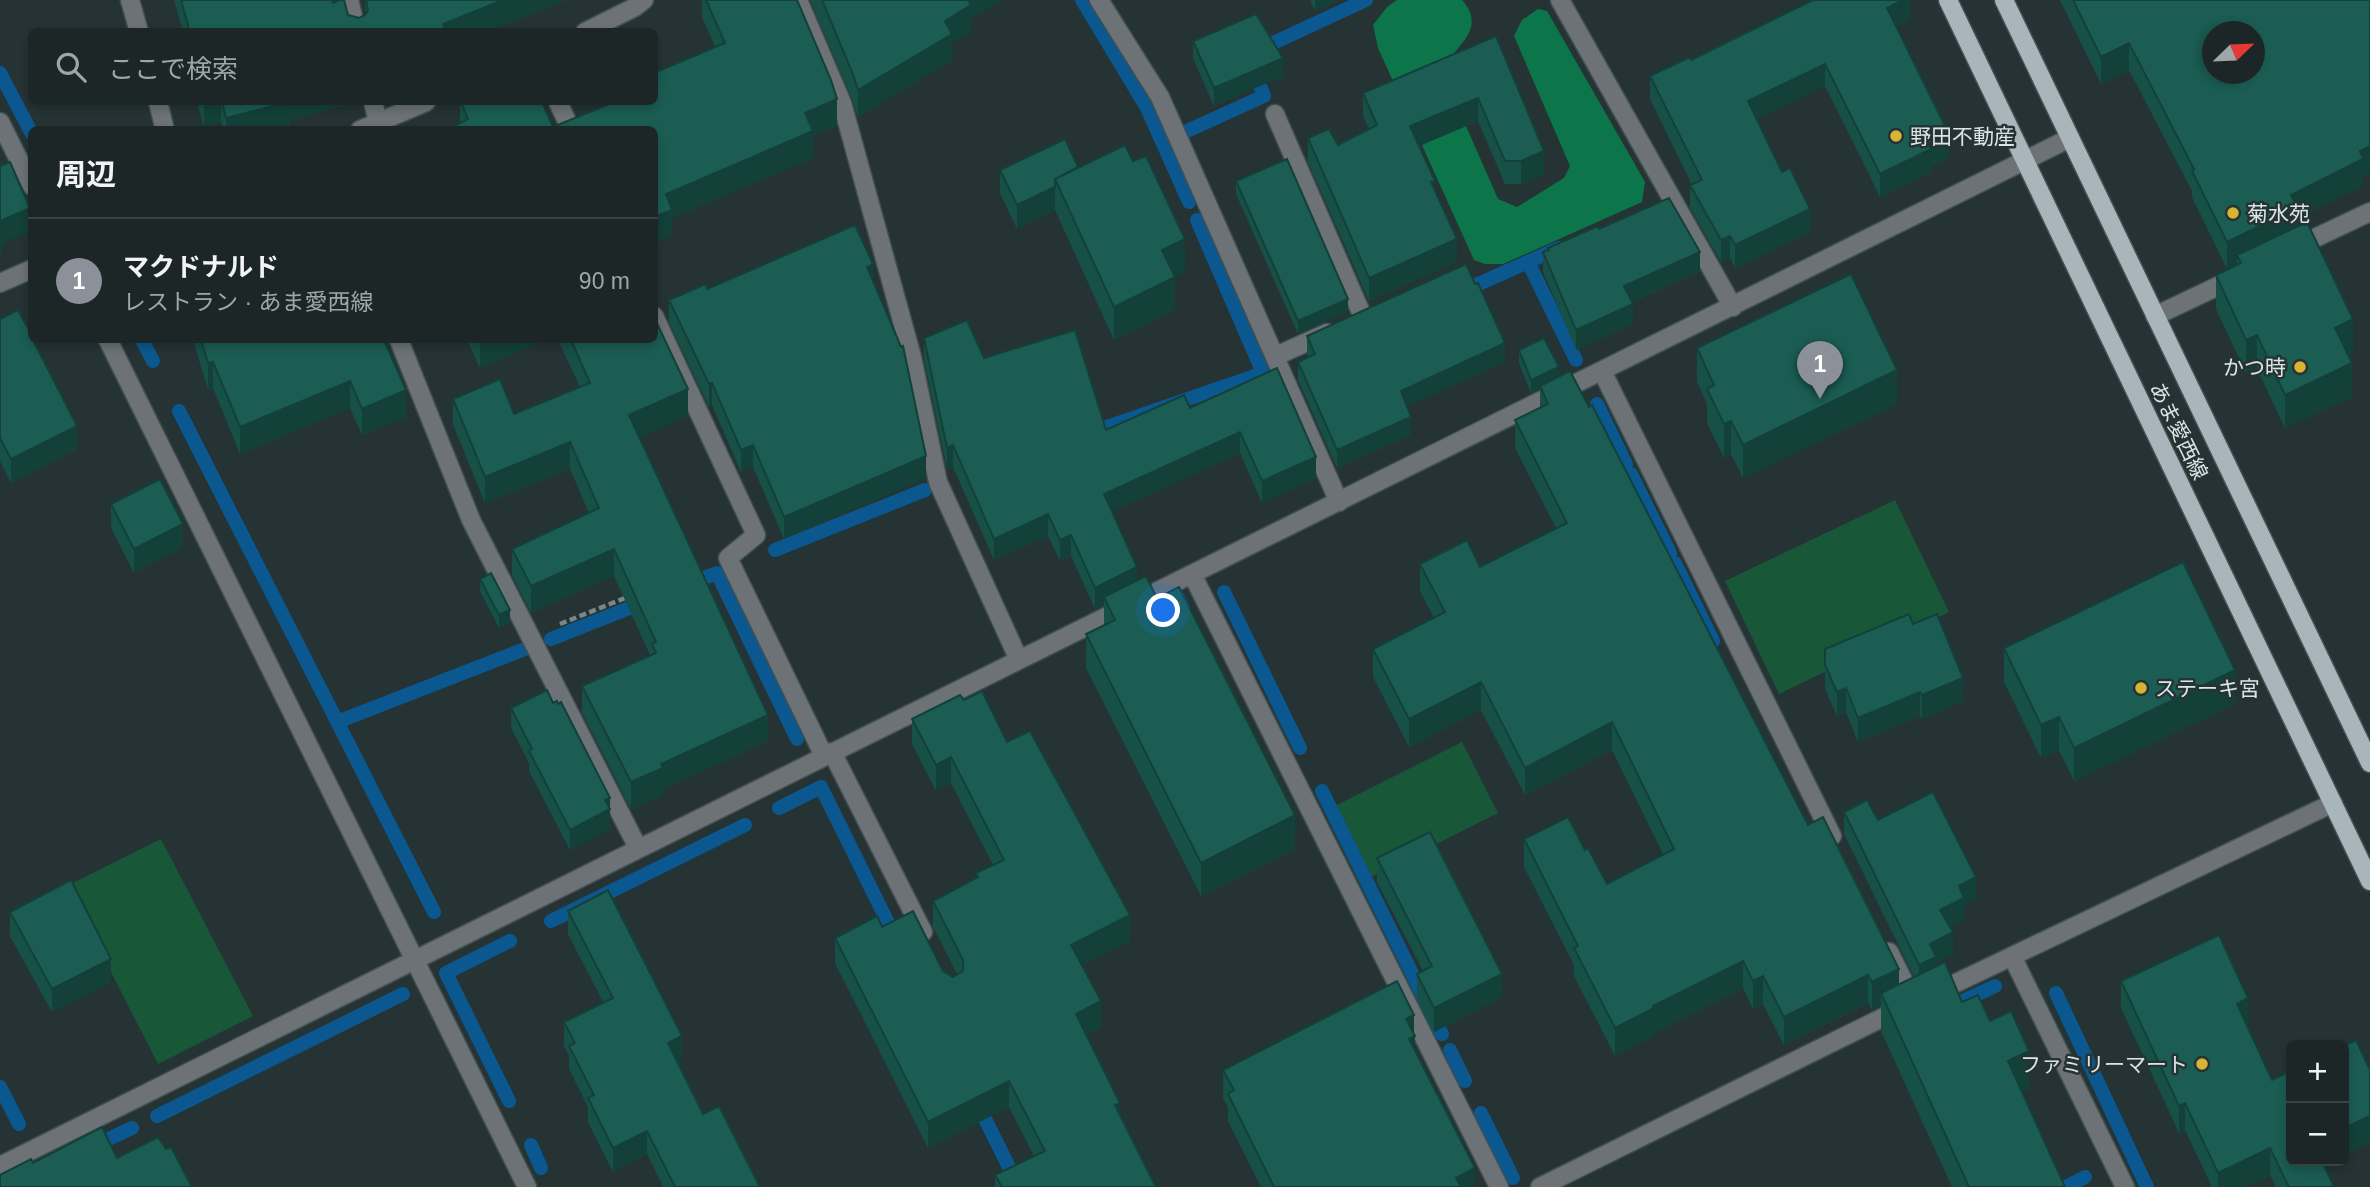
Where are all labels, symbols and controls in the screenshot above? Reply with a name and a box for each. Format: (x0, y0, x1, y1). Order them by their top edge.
north arrow (2202, 21, 2265, 84)
search box (28, 28, 658, 105)
icon: search (52, 48, 90, 86)
text: ここで検索 (108, 54, 238, 84)
place label: 野田不動産 (1910, 125, 2015, 148)
marker: 野田不動産 (1888, 128, 1904, 144)
text: 周辺 (56, 158, 116, 191)
place label: 菊水苑 (2247, 202, 2310, 225)
marker: 菊水苑 (2225, 205, 2241, 221)
text: マクドナルド (123, 252, 279, 282)
text: 1 (73, 268, 85, 294)
text: 90 m (579, 268, 630, 294)
text: レストラン · あま愛西線 (123, 289, 373, 315)
pin: 1 (1797, 341, 1843, 399)
place label: かつ時 (2223, 356, 2286, 379)
marker: かつ時 (2292, 359, 2308, 375)
street label: あま愛西線 (2146, 379, 2212, 483)
your location (1146, 593, 1180, 627)
place label: ステーキ宮 (2155, 677, 2260, 700)
marker: ステーキ宮 (2133, 680, 2149, 696)
map controls (2286, 1040, 2349, 1166)
button: + (2286, 1040, 2349, 1103)
place label: ファミリーマート (2020, 1053, 2188, 1076)
marker: ファミリーマート (2194, 1056, 2210, 1072)
button: − (2286, 1103, 2349, 1166)

